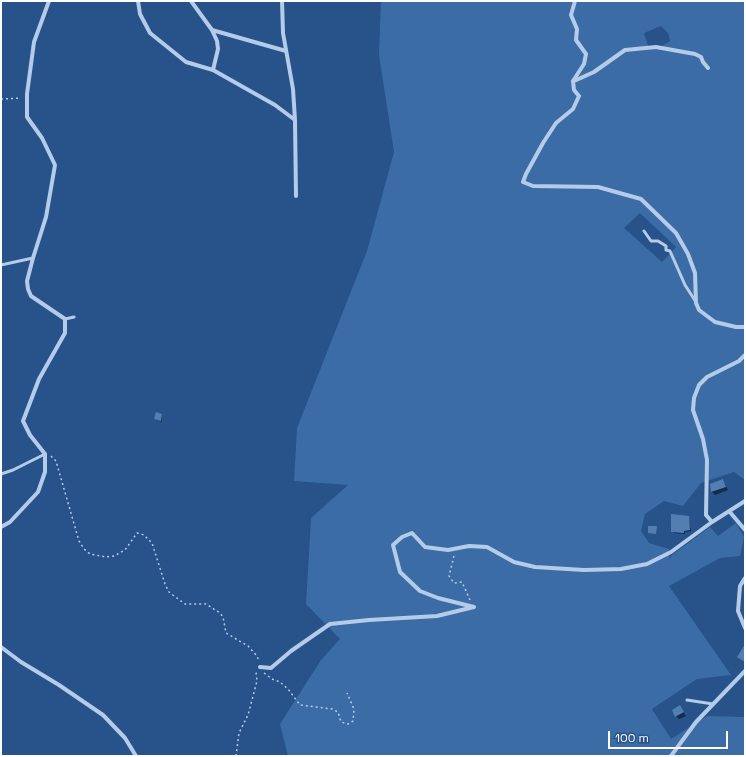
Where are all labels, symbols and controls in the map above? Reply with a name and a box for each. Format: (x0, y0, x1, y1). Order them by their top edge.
scale bar (610, 723, 730, 749)
text: 100 m (615, 730, 649, 746)

